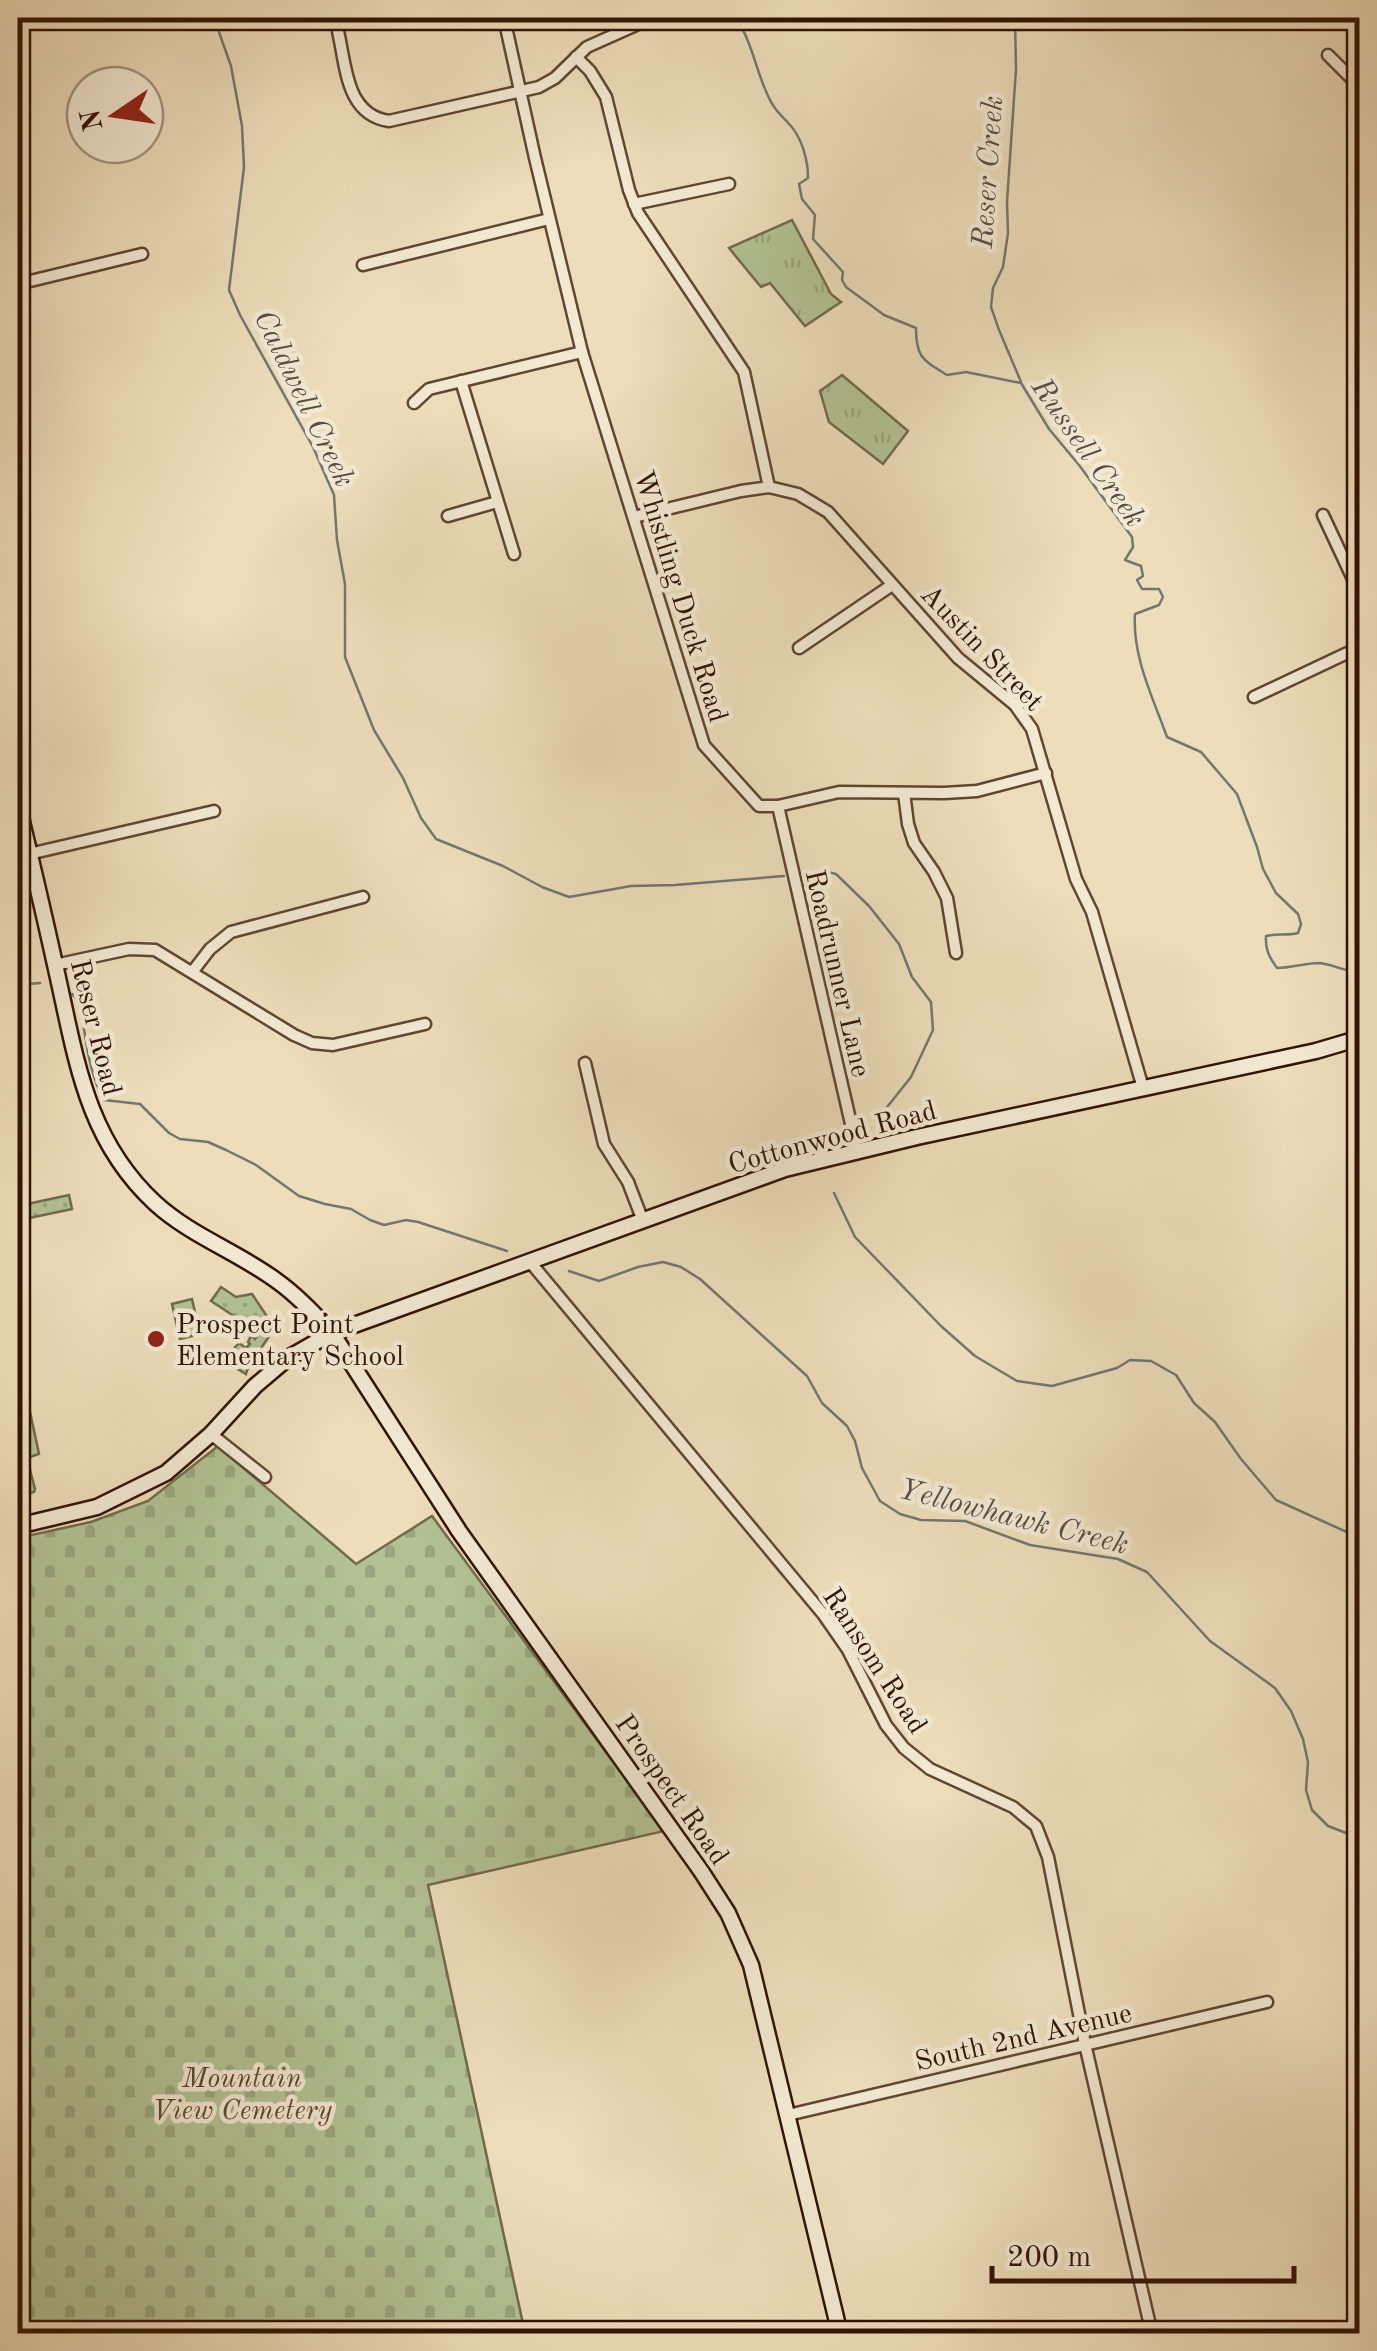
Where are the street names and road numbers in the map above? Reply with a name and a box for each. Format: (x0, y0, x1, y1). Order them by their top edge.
street label: Whistling Duck Road (627, 468, 731, 726)
street label: Austin Street (914, 581, 1048, 717)
street label: Roadrunner Lane (799, 867, 874, 1080)
street label: Reser Road (64, 957, 125, 1099)
street label: Cottonwood Road (726, 1098, 940, 1180)
street label: Ransom Road (816, 1584, 931, 1739)
street label: Prospect Road (609, 1711, 733, 1871)
street label: South 2nd Avenue (912, 2000, 1135, 2078)

